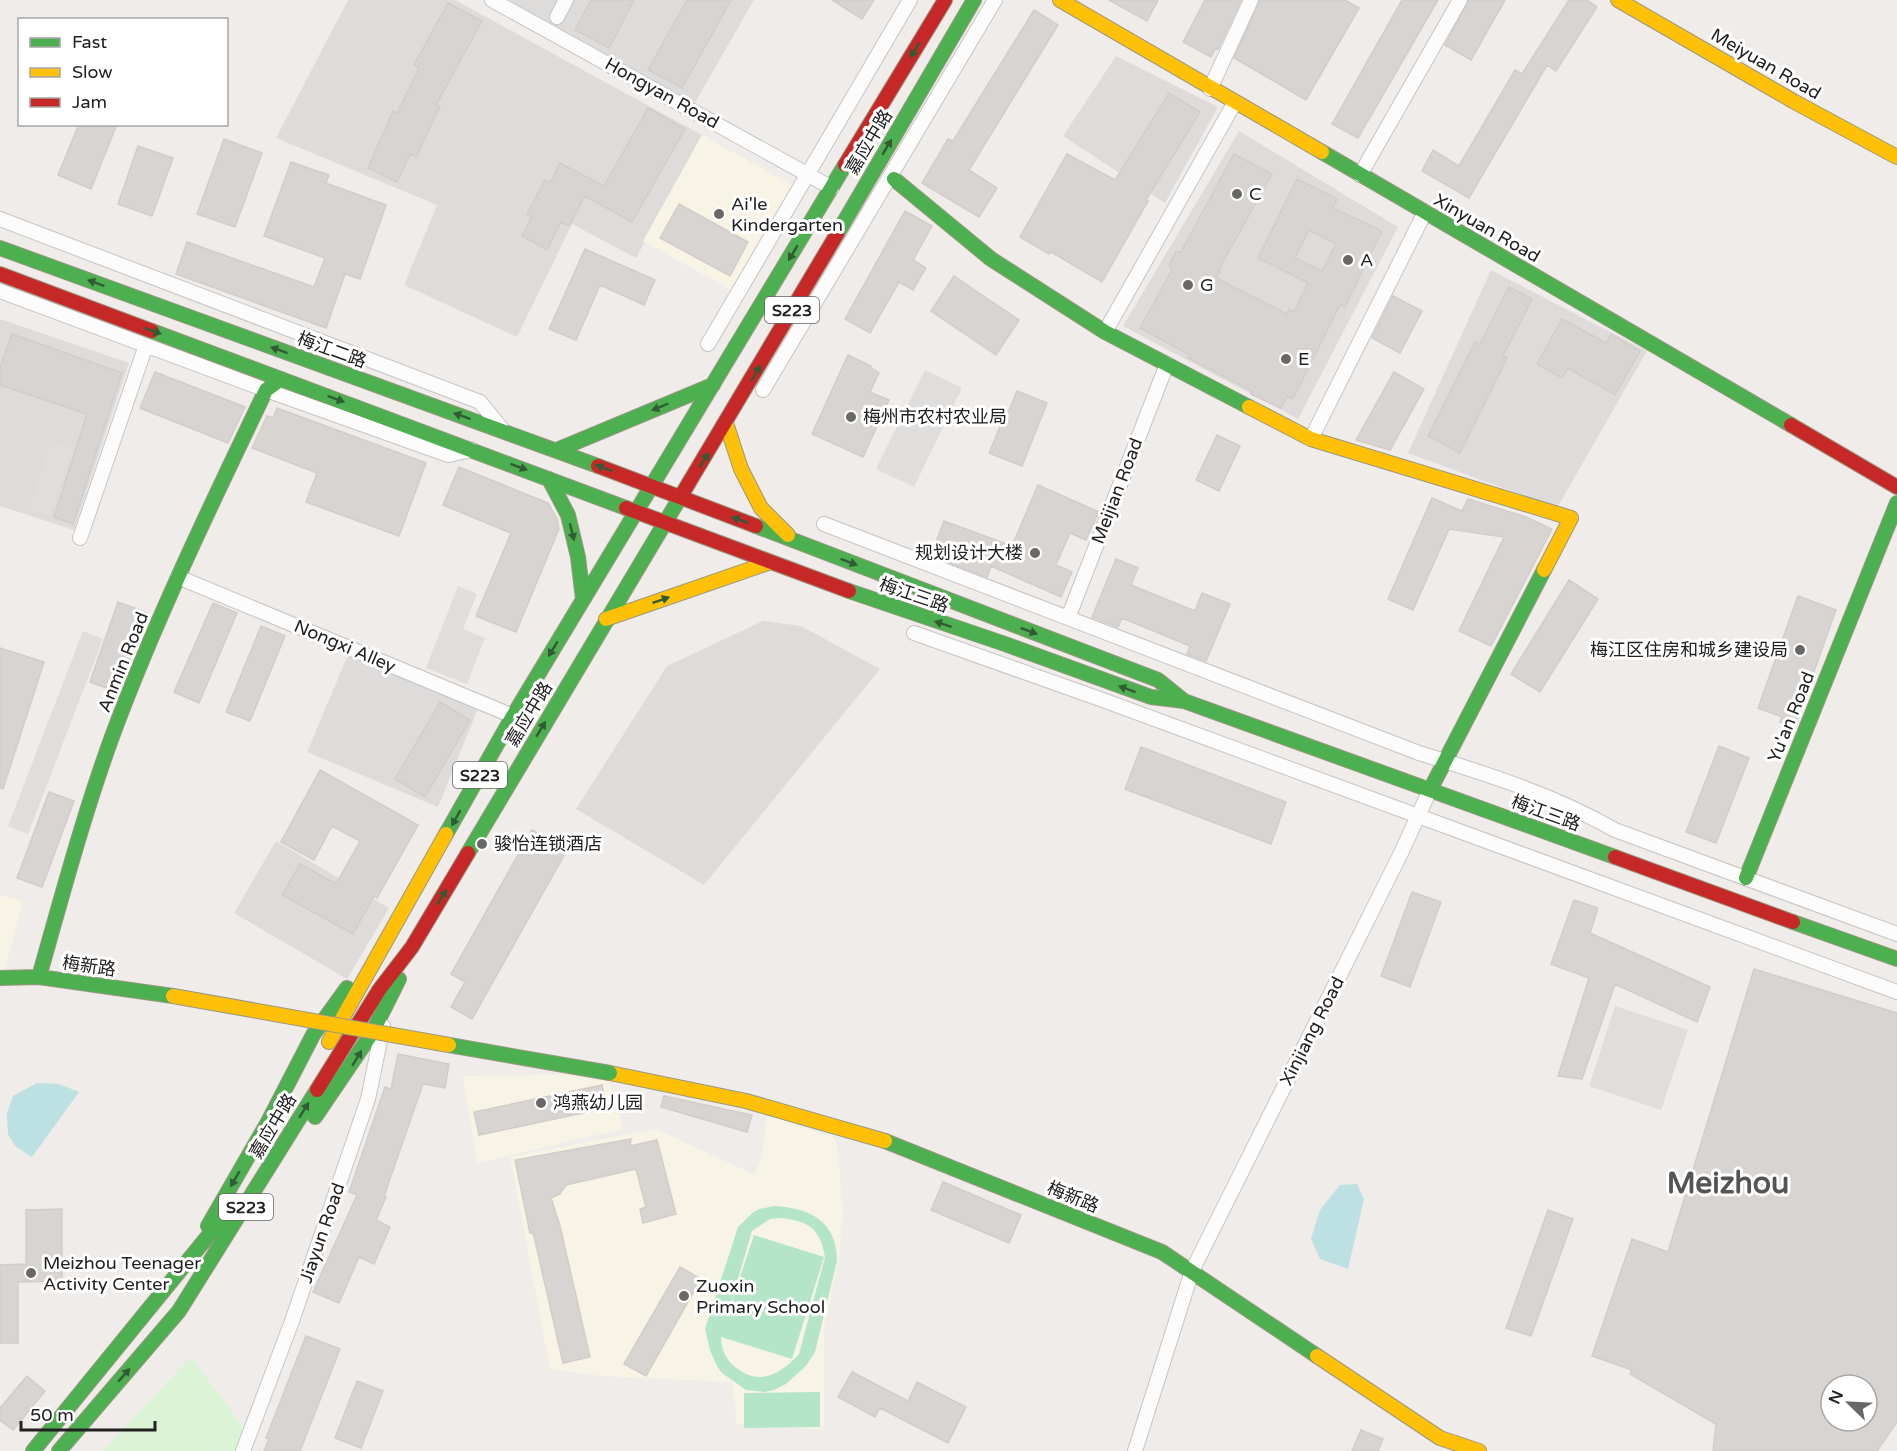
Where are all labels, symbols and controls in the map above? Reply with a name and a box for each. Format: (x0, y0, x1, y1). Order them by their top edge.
legend (18, 18, 228, 126)
street label: Meiyuan Road (1707, 24, 1825, 104)
text: Fast (72, 31, 107, 53)
one-way arrow (909, 42, 920, 58)
street label: Hongyan Road (601, 53, 723, 133)
text: Slow (72, 61, 113, 83)
text: Jam (72, 91, 107, 113)
street label: 嘉应中路 (841, 105, 897, 179)
one-way arrow (882, 138, 892, 155)
place label: C (1249, 183, 1262, 205)
marker: C (1230, 187, 1244, 201)
street label: Xinyuan Road (1430, 189, 1544, 267)
place label: Ai'le Kindergarten (731, 193, 843, 236)
marker: Ai'le Kindergarten (712, 207, 726, 221)
one-way arrow (787, 245, 798, 261)
place label: A (1360, 249, 1373, 271)
marker: A (1341, 253, 1355, 267)
place label: G (1200, 274, 1214, 296)
one-way arrow (87, 278, 105, 287)
marker: G (1181, 278, 1195, 292)
road number: S223 (765, 297, 819, 323)
one-way arrow (144, 327, 162, 336)
street label: 梅江二路 (294, 327, 370, 373)
one-way arrow (270, 344, 288, 354)
place label: E (1298, 348, 1309, 370)
marker: E (1279, 352, 1293, 366)
one-way arrow (751, 364, 761, 381)
one-way arrow (327, 395, 345, 405)
one-way arrow (650, 402, 668, 412)
place label: 梅州市农村农业局 (863, 406, 1007, 428)
marker: 梅州市农村农业局 (844, 410, 858, 424)
one-way arrow (453, 411, 471, 421)
street label: Meijian Road (1087, 435, 1147, 547)
one-way arrow (698, 452, 709, 468)
one-way arrow (510, 463, 528, 473)
one-way arrow (595, 463, 613, 473)
one-way arrow (731, 515, 749, 524)
one-way arrow (568, 523, 577, 541)
place label: 规划设计大楼 (915, 542, 1023, 564)
marker: 规划设计大楼 (1028, 546, 1042, 560)
one-way arrow (841, 557, 859, 567)
street label: 梅江三路 (876, 573, 952, 617)
one-way arrow (652, 595, 670, 605)
street label: Anmin Road (93, 609, 153, 715)
street label: Nongxi Alley (291, 615, 399, 677)
one-way arrow (934, 619, 952, 628)
one-way arrow (1020, 627, 1038, 636)
place label: 梅江区住房和城乡建设局 (1590, 639, 1788, 661)
one-way arrow (548, 641, 559, 657)
marker: 梅江区住房和城乡建设局 (1793, 643, 1807, 657)
street label: Yu'an Road (1763, 668, 1819, 766)
street label: 嘉应中路 (501, 677, 557, 751)
one-way arrow (1118, 683, 1136, 693)
one-way arrow (536, 720, 546, 737)
road number: S223 (453, 762, 507, 788)
street label: 梅江三路 (1508, 790, 1584, 836)
one-way arrow (450, 810, 461, 826)
place label: 骏怡连锁酒店 (494, 833, 602, 855)
marker: 骏怡连锁酒店 (475, 837, 489, 851)
one-way arrow (436, 889, 447, 905)
street label: 梅新路 (61, 951, 117, 981)
street label: Xinjiang Road (1275, 973, 1349, 1089)
one-way arrow (352, 1050, 363, 1066)
street label: 嘉应中路 (245, 1089, 301, 1163)
place label: 鸿燕幼儿园 (553, 1092, 643, 1114)
marker: 鸿燕幼儿园 (534, 1096, 548, 1110)
one-way arrow (298, 1102, 309, 1118)
district label: Meizhou (1667, 1165, 1789, 1202)
one-way arrow (230, 1171, 241, 1187)
street label: 梅新路 (1044, 1177, 1102, 1217)
street label: Jiayun Road (295, 1180, 349, 1286)
road number: S223 (219, 1194, 273, 1220)
place label: Meizhou Teenager Activity Center (43, 1252, 201, 1295)
marker: Meizhou Teenager Activity Center (24, 1266, 38, 1280)
place label: Zuoxin Primary School (696, 1275, 825, 1318)
marker: Zuoxin Primary School (677, 1289, 691, 1303)
one-way arrow (117, 1368, 130, 1383)
north arrow (1819, 1373, 1879, 1433)
text: N (1824, 1387, 1848, 1407)
scale bar (21, 1394, 154, 1432)
text: 50 m (30, 1404, 74, 1426)

